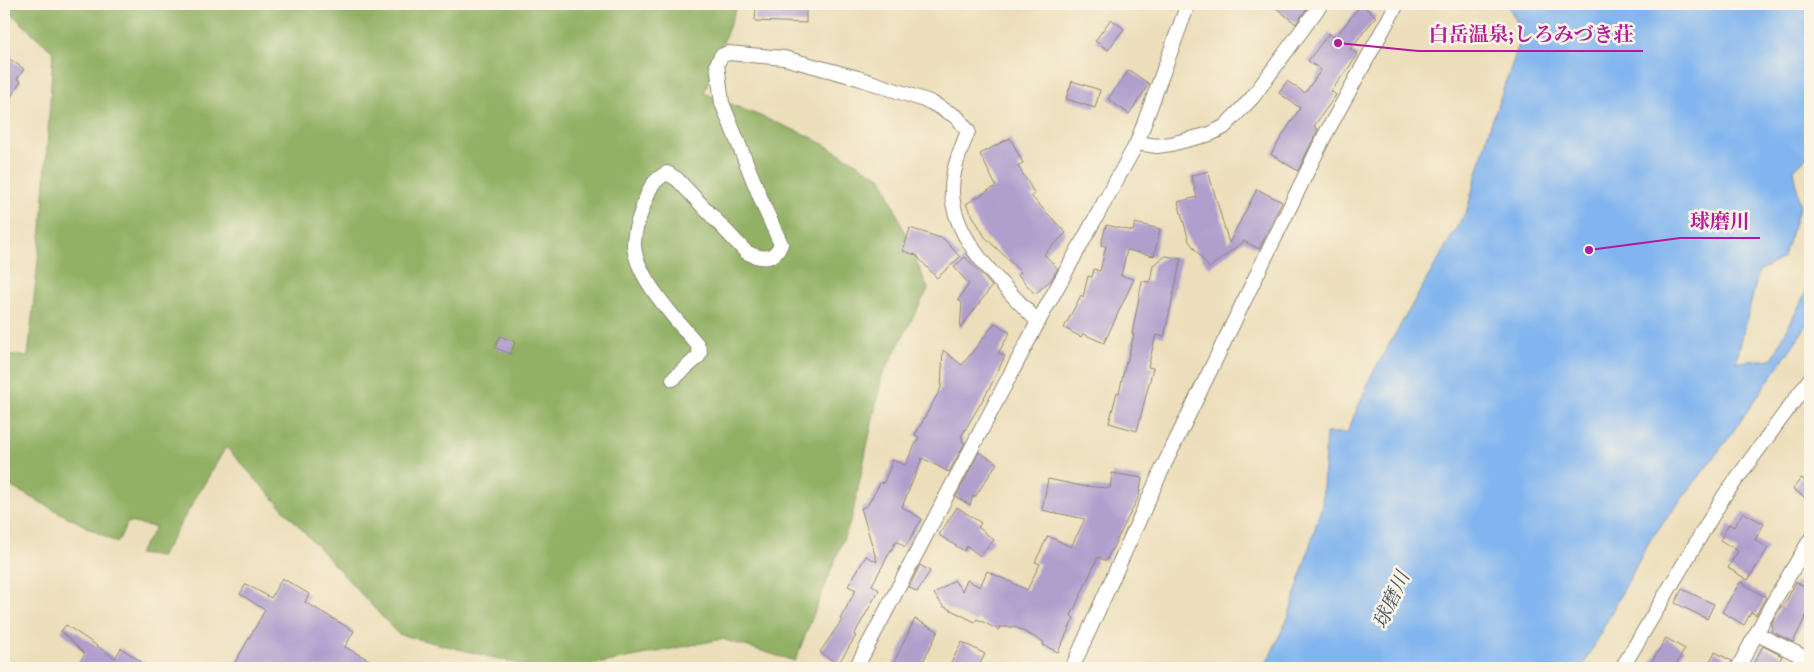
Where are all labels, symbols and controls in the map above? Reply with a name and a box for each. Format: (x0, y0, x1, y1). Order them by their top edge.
callout: 白岳温泉;しろみづき荘 (1418, 16, 1643, 51)
text: 白岳温泉;しろみづき荘 (1429, 22, 1633, 51)
callout: 球磨川 (1680, 203, 1760, 238)
text: 球磨川 (1690, 209, 1750, 238)
water label: 球磨川 (1367, 566, 1420, 634)

